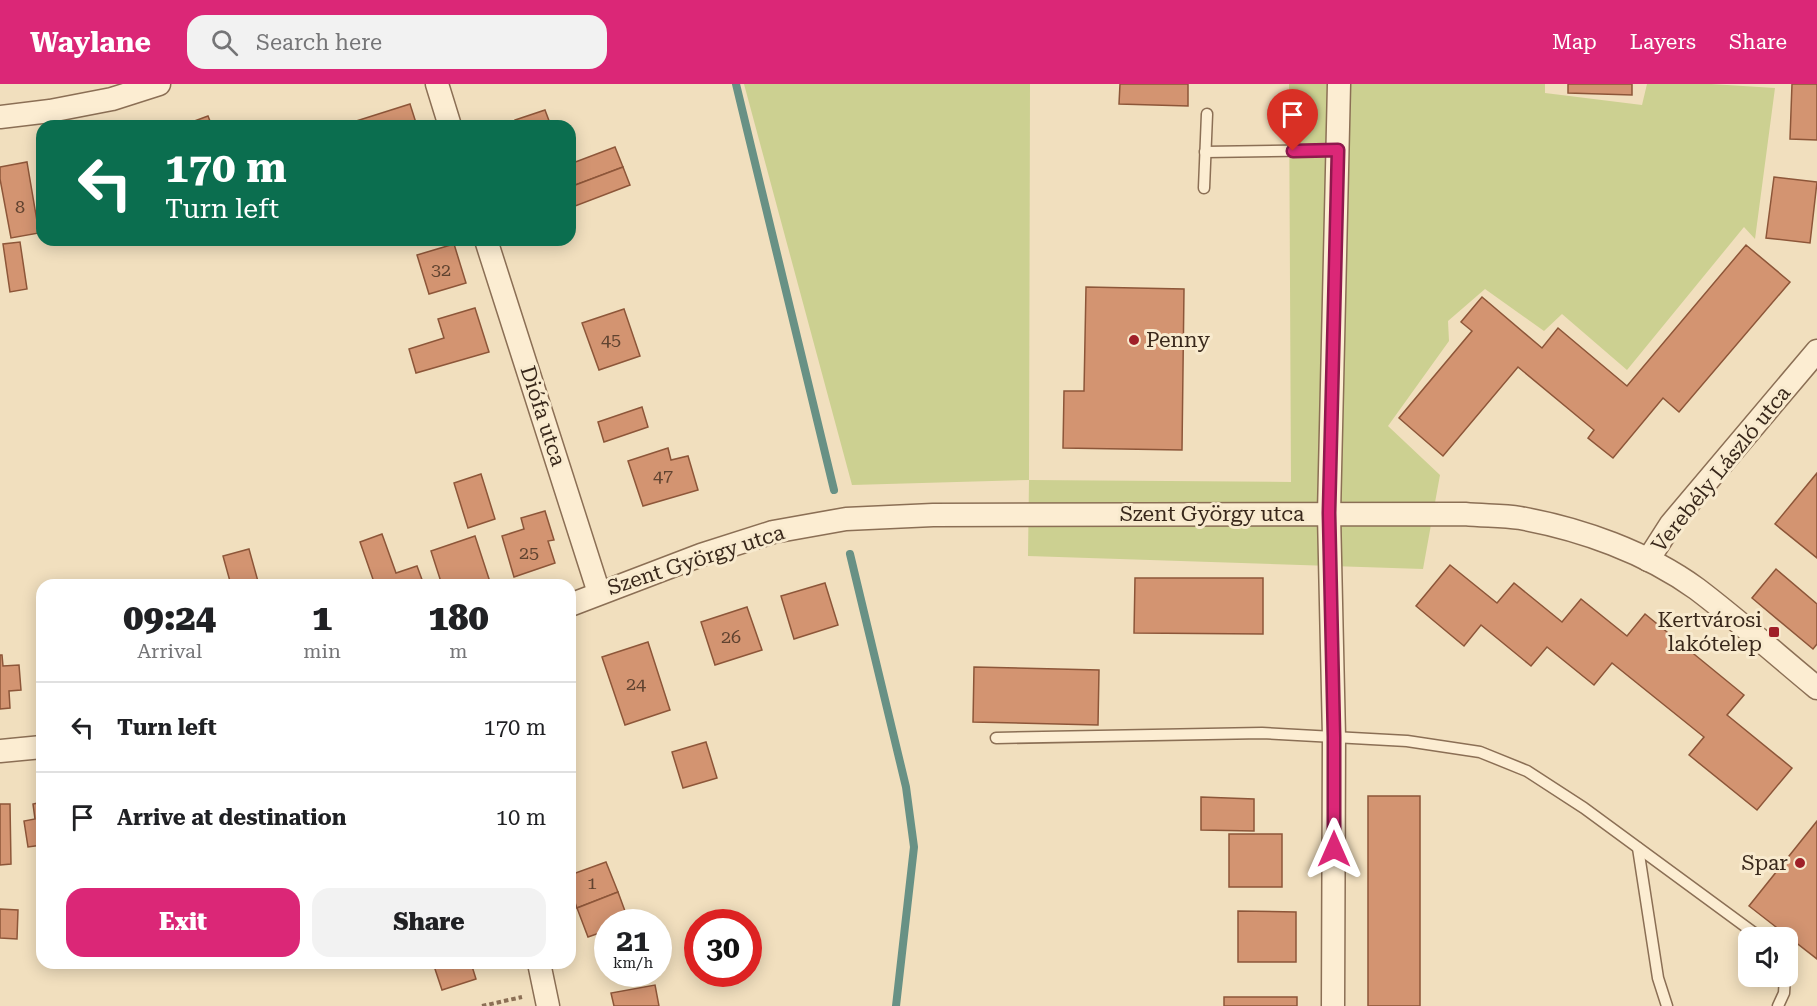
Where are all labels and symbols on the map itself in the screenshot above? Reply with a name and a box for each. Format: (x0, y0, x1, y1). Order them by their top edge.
pin (1267, 89, 1318, 151)
house number: 8 (15, 196, 25, 217)
house number: 32 (431, 259, 451, 280)
place label: Penny (1146, 328, 1210, 352)
house number: 45 (601, 329, 621, 350)
marker: Penny (1127, 333, 1141, 347)
street label: Diófa utca (516, 363, 571, 470)
street label: Verebély László utca (1647, 381, 1796, 557)
house number: 47 (653, 465, 673, 486)
street label: Szent György utca (1120, 502, 1305, 526)
street label: Szent György utca (604, 520, 788, 600)
house number: 25 (519, 542, 539, 563)
place label: Kertvárosi lakótelep (1658, 608, 1762, 656)
marker: Kertvárosi lakótelep (1767, 625, 1781, 639)
house number: 26 (721, 626, 741, 647)
house number: 24 (626, 673, 646, 694)
position arrow (1302, 817, 1366, 881)
place label: Spar (1741, 851, 1788, 875)
marker: Spar (1793, 856, 1807, 870)
house number: 1 (587, 872, 597, 893)
speed limit sign: 30 (684, 909, 762, 987)

